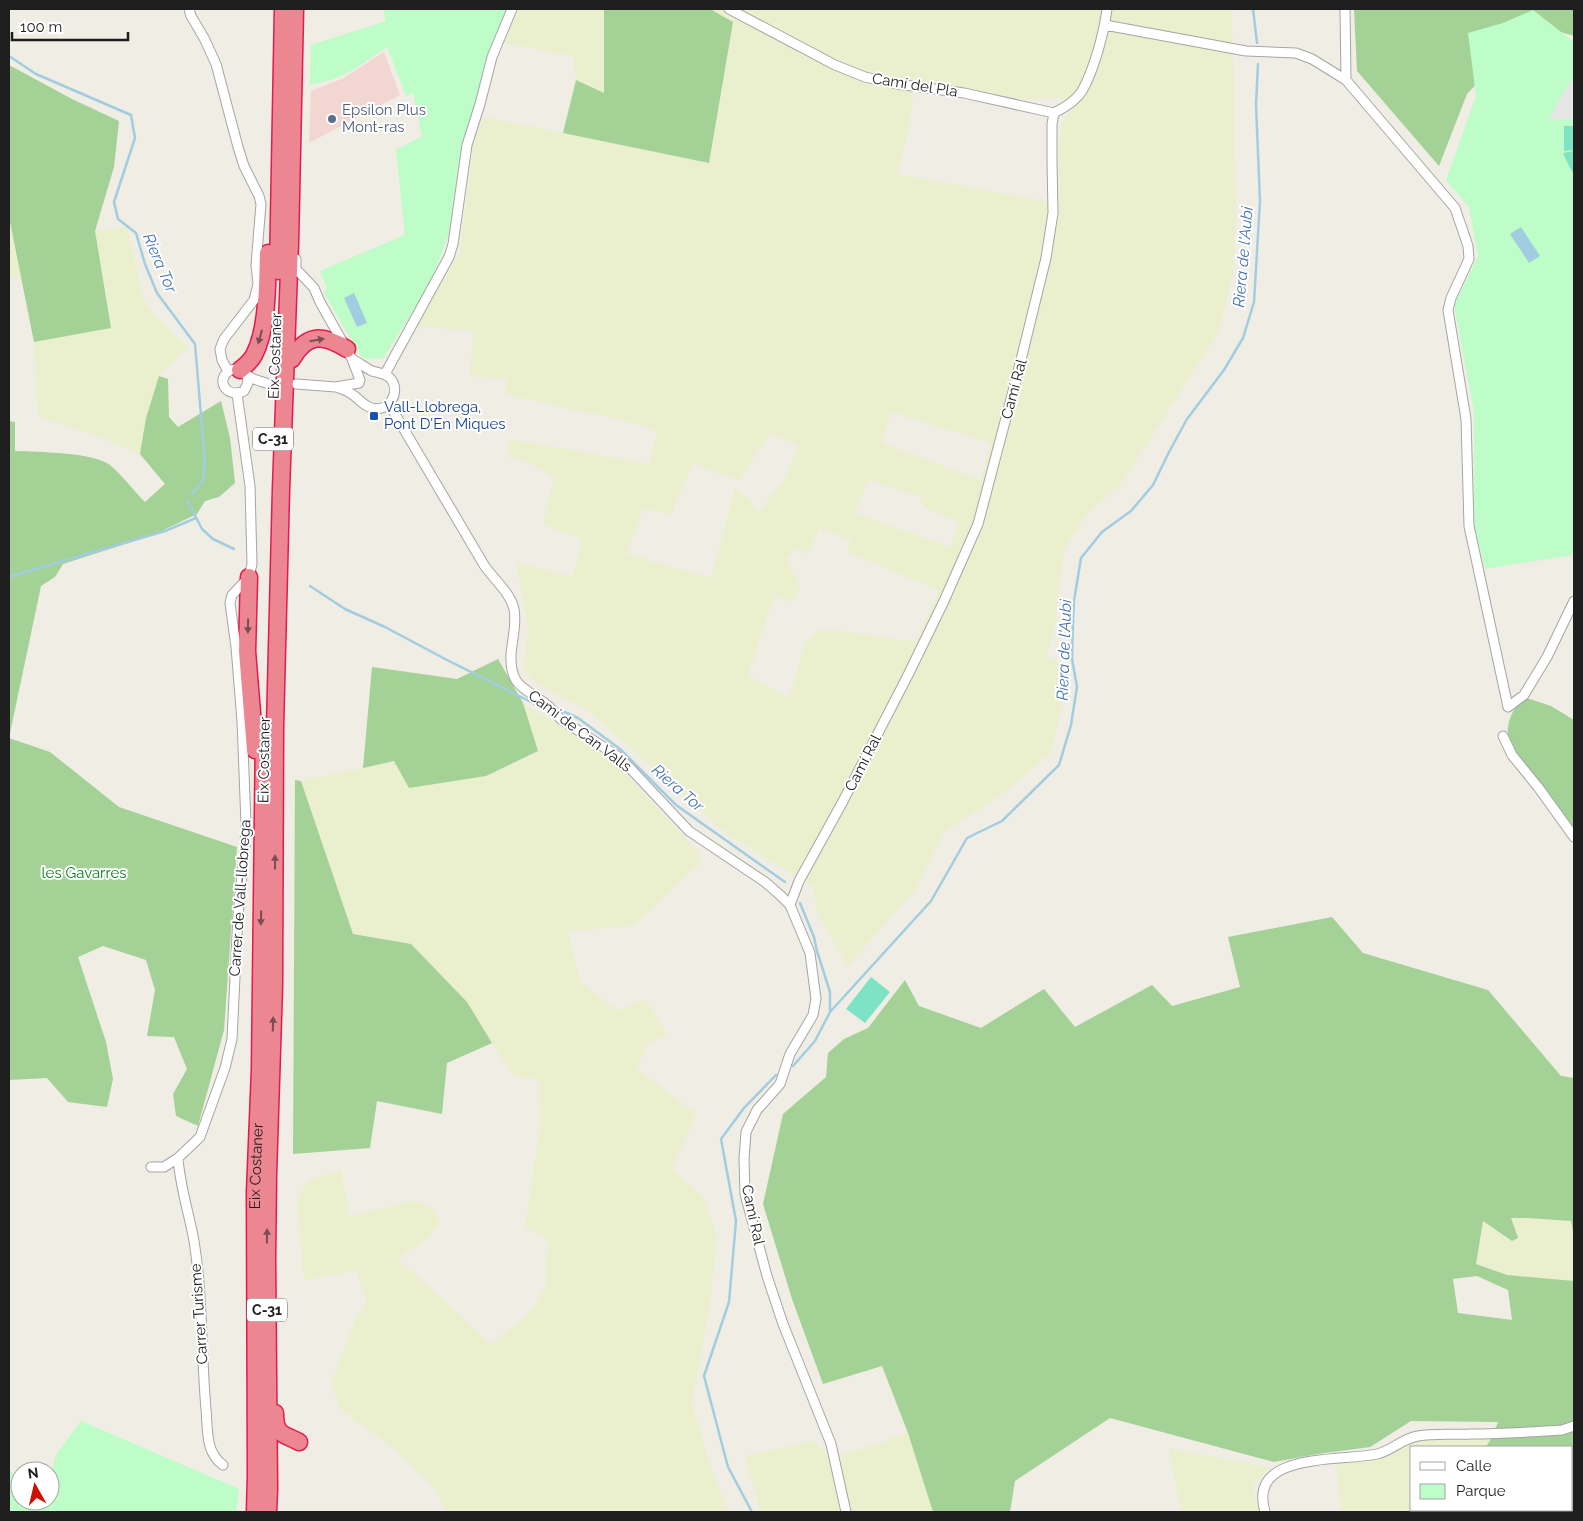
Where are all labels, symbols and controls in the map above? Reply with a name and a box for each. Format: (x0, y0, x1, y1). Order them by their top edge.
scale bar (12, 10, 129, 42)
text: 100 m (20, 18, 62, 36)
street label: Camí del Pla (871, 69, 959, 101)
place label: Epsilon Plus Mont-ras (342, 101, 426, 136)
marker: Epsilon Plus Mont-ras (326, 113, 338, 125)
water label: Riera de l'Aubi (1229, 205, 1257, 308)
water label: Riera Tor (139, 230, 181, 296)
street label: Eix Costaner (265, 312, 286, 399)
one-way arrow (255, 329, 263, 344)
one-way arrow (309, 335, 325, 343)
street label: Camí Ral (997, 356, 1031, 421)
place label: Vall-Llobrega, Pont D'En Miques (384, 398, 506, 433)
marker: Vall-Llobrega, Pont D'En Miques (368, 410, 380, 422)
road number: C-31 (253, 428, 293, 450)
water label: Riera de l'Aubi (1053, 599, 1075, 701)
one-way arrow (243, 618, 251, 634)
street label: Camí de Can Valls (525, 686, 635, 776)
street label: Eix Costaner (254, 716, 274, 803)
street label: Camí Ral (841, 731, 885, 794)
water label: Riera Tor (648, 760, 708, 816)
street label: Carrer de Vall-llobrega (226, 819, 254, 977)
one-way arrow (271, 853, 279, 869)
park label: les Gavarres (42, 864, 126, 882)
one-way arrow (257, 910, 265, 926)
one-way arrow (269, 1016, 277, 1032)
street label: Eix Costaner (246, 1122, 267, 1209)
street label: Camí Ral (738, 1183, 768, 1248)
one-way arrow (263, 1228, 271, 1244)
street label: Carrer Turisme (186, 1263, 212, 1365)
road number: C-31 (247, 1298, 287, 1322)
legend (1410, 1446, 1573, 1511)
text: Calle (1456, 1457, 1492, 1475)
north arrow (10, 1461, 60, 1511)
text: N (27, 1464, 40, 1482)
text: Parque (1456, 1482, 1506, 1500)

